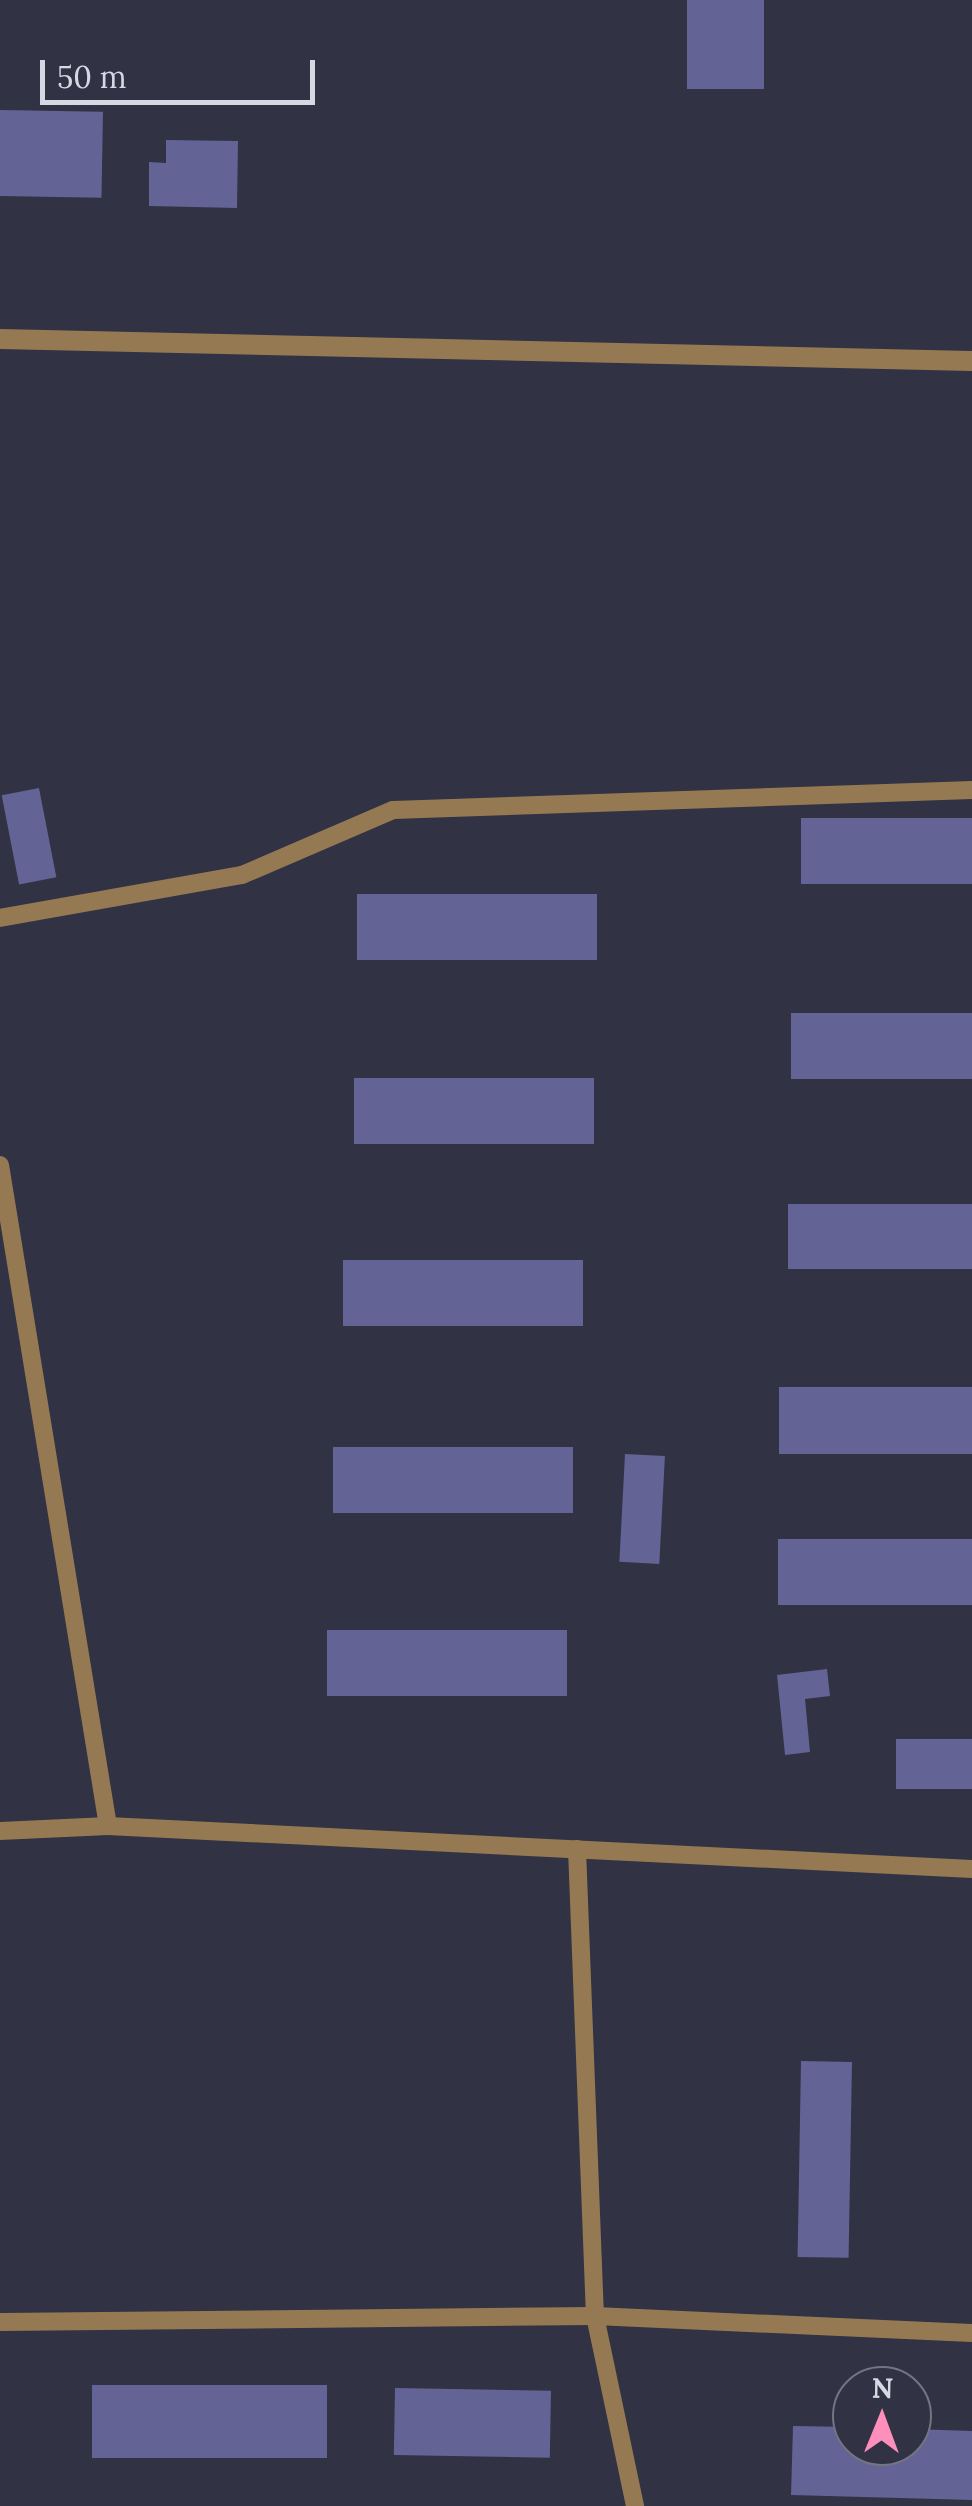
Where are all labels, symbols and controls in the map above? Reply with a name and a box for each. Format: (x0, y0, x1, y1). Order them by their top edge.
scale bar (45, 40, 320, 102)
text: 50 m (57, 58, 127, 96)
north arrow (832, 2366, 932, 2466)
text: N (871, 2370, 894, 2406)

